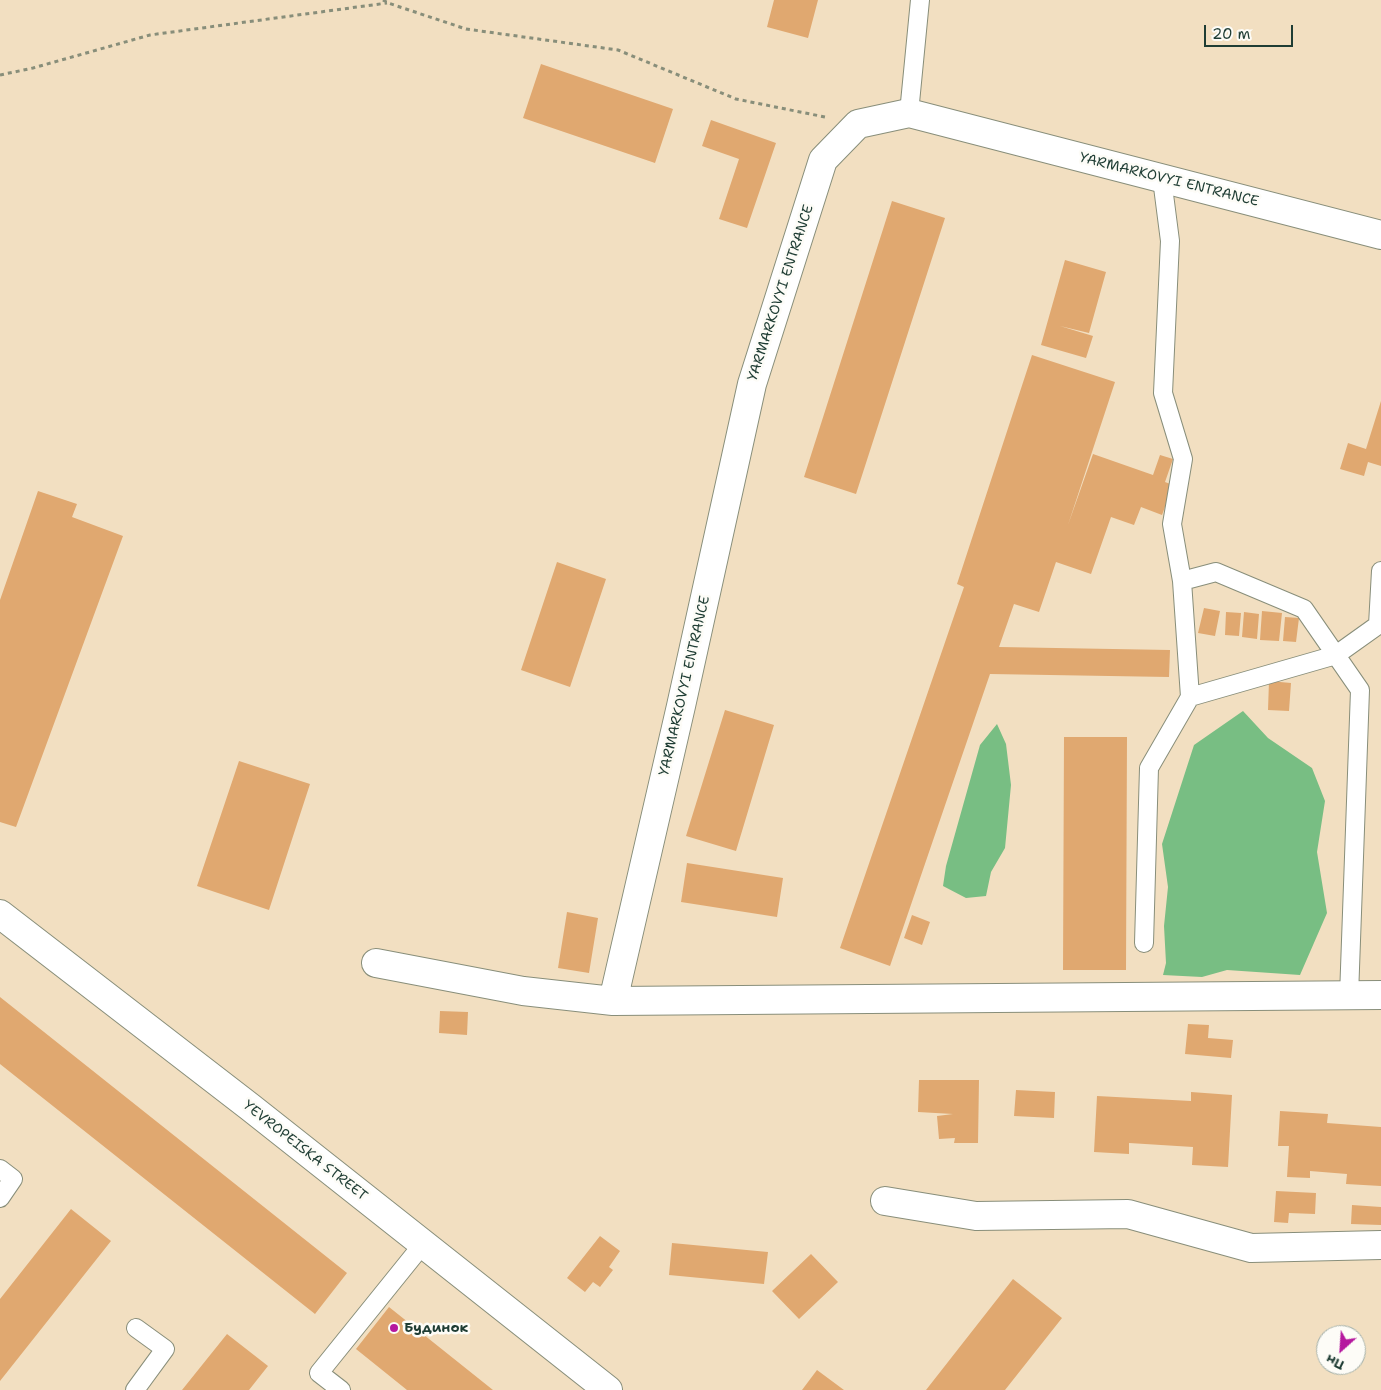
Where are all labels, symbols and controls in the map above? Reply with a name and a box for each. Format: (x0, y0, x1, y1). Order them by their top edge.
scale bar (1206, 15, 1295, 47)
text: 20 m (1212, 24, 1251, 44)
street label: YARMARKOVYI ENTRANCE (1078, 150, 1260, 210)
street label: YARMARKOVYI ENTRANCE (745, 203, 817, 383)
street label: YARMARKOVYI ENTRANCE (656, 594, 714, 778)
street label: YEVROPEISKA STREET (240, 1097, 370, 1205)
place label: Будинок (404, 1320, 468, 1336)
marker: Будинок (388, 1322, 400, 1334)
north arrow (1316, 1325, 1366, 1375)
text: Пн (1323, 1350, 1347, 1375)

